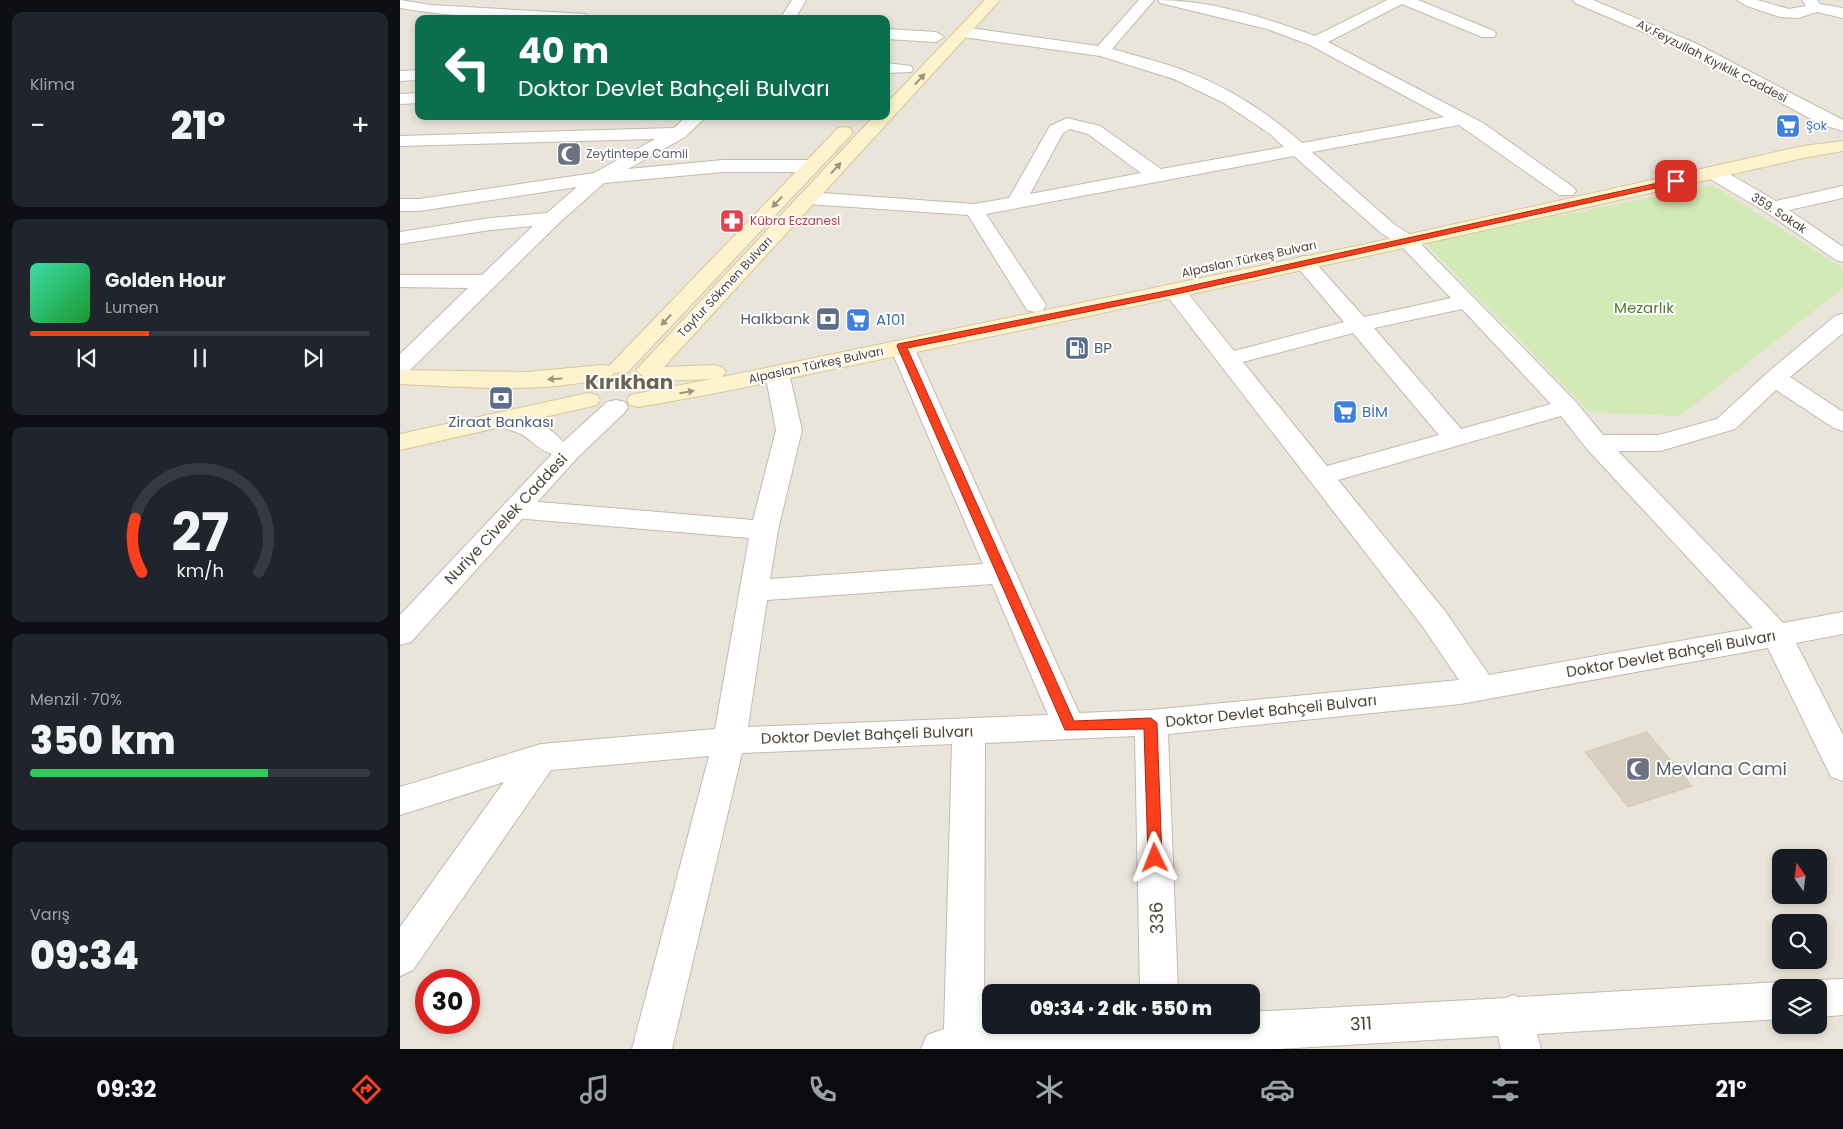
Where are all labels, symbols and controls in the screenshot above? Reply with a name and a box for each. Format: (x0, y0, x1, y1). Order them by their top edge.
street label: Av.Feyzullah Kıyıklık Caddesi (1634, 15, 1791, 106)
text: 40 m (518, 26, 609, 75)
icon: left (435, 35, 500, 100)
text: Klima (30, 73, 75, 96)
text: Doktor Devlet Bahçeli Bulvarı (518, 73, 830, 104)
one-way arrow (914, 73, 926, 85)
text: 21° (171, 99, 225, 152)
text: − (30, 106, 45, 145)
text: + (351, 106, 370, 145)
supermarket icon: Şok (1775, 113, 1801, 139)
place label: Şok (1806, 117, 1828, 134)
mosque icon: Zeytintepe Camii (556, 141, 582, 167)
place label: Zeytintepe Camii (586, 145, 688, 162)
pin (1655, 160, 1697, 202)
one-way arrow (830, 162, 842, 174)
icon: arrive (1662, 167, 1690, 195)
street label: 359. Sokak (1748, 188, 1811, 237)
one-way arrow (771, 196, 783, 208)
pharmacy icon: Kübra Eczanesi (719, 208, 745, 234)
place label: Kübra Eczanesi (750, 212, 840, 229)
street label: Tayfur Sökmen Bulvarı (673, 232, 776, 341)
street label: Alpaslan Türkeş Bulvarı (1180, 236, 1318, 281)
text: Golden Hour (105, 267, 226, 294)
text: Lumen (105, 296, 159, 319)
park label: Mezarlık (1614, 297, 1674, 318)
bank icon: Halkbank (815, 306, 841, 332)
supermarket icon: A101 (845, 307, 871, 333)
place label: Halkbank (740, 308, 810, 329)
place label: A101 (876, 309, 905, 330)
one-way arrow (660, 314, 672, 326)
fuel station icon: BP (1064, 335, 1090, 361)
place label: BP (1094, 337, 1112, 358)
street label: Alpaslan Türkeş Bulvarı (747, 342, 885, 387)
icon: previous (73, 344, 101, 372)
icon: pause (186, 344, 214, 372)
icon: next (299, 344, 327, 372)
district label: Kırıkhan (585, 368, 673, 396)
one-way arrow (547, 376, 563, 384)
bank icon: Ziraat Bankası (488, 385, 514, 411)
one-way arrow (680, 387, 696, 395)
supermarket icon: BİM (1332, 399, 1358, 425)
place label: BİM (1362, 401, 1388, 422)
place label: Ziraat Bankası (448, 411, 554, 432)
street label: Nuriye Civelek Caddesi (439, 449, 572, 589)
text: 27 (171, 496, 229, 569)
text: km/h (176, 558, 224, 583)
street label: Doktor Devlet Bahçeli Bulvarı (1564, 625, 1777, 682)
text: Menzil · 70% (30, 688, 122, 711)
street label: Doktor Devlet Bahçeli Bulvarı (1164, 689, 1378, 732)
text: 350 km (30, 714, 175, 767)
street label: Doktor Devlet Bahçeli Bulvarı (760, 720, 973, 749)
mosque icon: Mevlana Cami (1625, 756, 1651, 782)
place label: Mevlana Cami (1656, 756, 1787, 781)
position arrow (1128, 831, 1180, 883)
north arrow (1772, 849, 1828, 904)
map controls (1772, 849, 1827, 1034)
street label: 336 (1143, 901, 1170, 935)
text: Varış (30, 903, 70, 926)
button: search (1772, 914, 1827, 969)
text: 09:34 (30, 929, 139, 982)
speed limit sign: 30 (415, 969, 480, 1034)
button: layers (1772, 979, 1827, 1034)
text: 09:34 · 2 dk · 550 m (1030, 995, 1212, 1022)
street label: 311 (1349, 1010, 1373, 1037)
icon: directions (349, 1072, 384, 1107)
icon: music (577, 1072, 612, 1107)
icon: phone (805, 1072, 840, 1107)
icon: climate (1032, 1072, 1067, 1107)
icon: car (1260, 1072, 1295, 1107)
icon: filters (1488, 1072, 1523, 1107)
text: 09:32 (96, 1074, 156, 1105)
text: 21° (1716, 1074, 1747, 1105)

